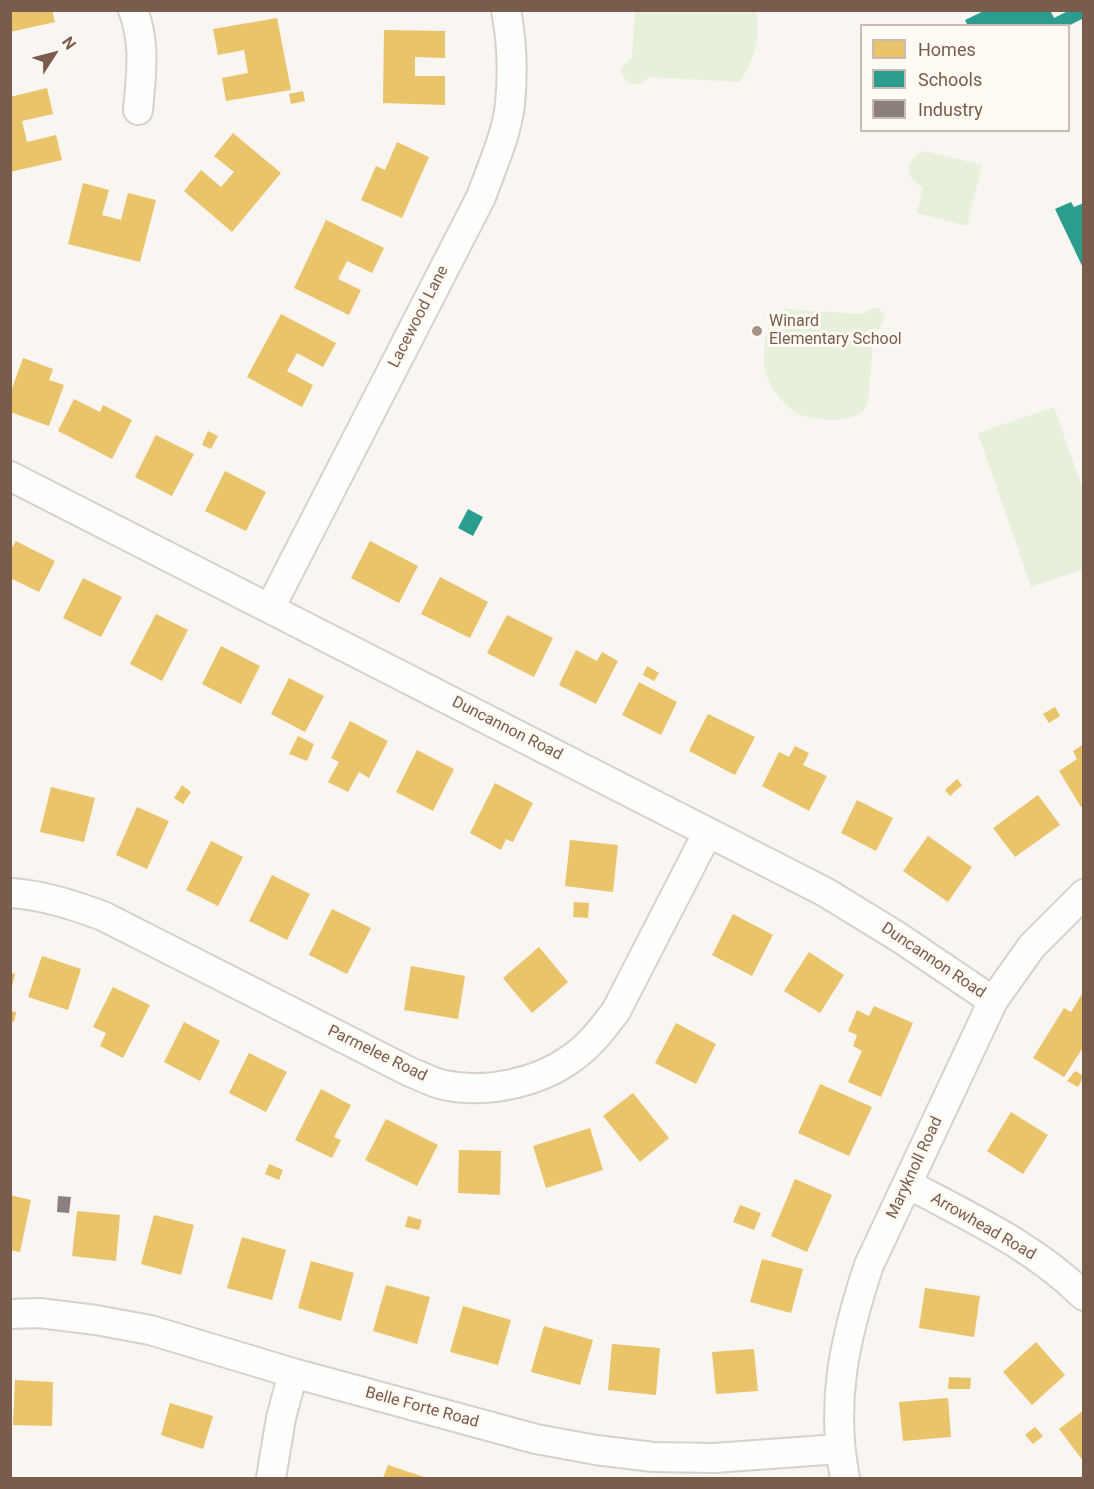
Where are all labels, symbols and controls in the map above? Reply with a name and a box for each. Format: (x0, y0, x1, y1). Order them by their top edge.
north arrow (24, 24, 84, 84)
legend (860, 24, 1070, 132)
text: N (58, 33, 80, 53)
text: Homes (918, 39, 976, 60)
text: Schools (918, 69, 982, 90)
text: Industry (918, 99, 983, 120)
street label: Lacewood Lane (385, 263, 453, 371)
place label: Winard Elementary School (769, 312, 902, 350)
marker: Winard Elementary School (750, 324, 764, 338)
street label: Duncannon Road (448, 693, 566, 765)
street label: Duncannon Road (877, 919, 989, 1003)
street label: Parmelee Road (324, 1022, 430, 1086)
street label: Maryknoll Road (883, 1114, 947, 1222)
street label: Arrowhead Road (927, 1189, 1039, 1265)
street label: Belle Forte Road (363, 1384, 481, 1432)

